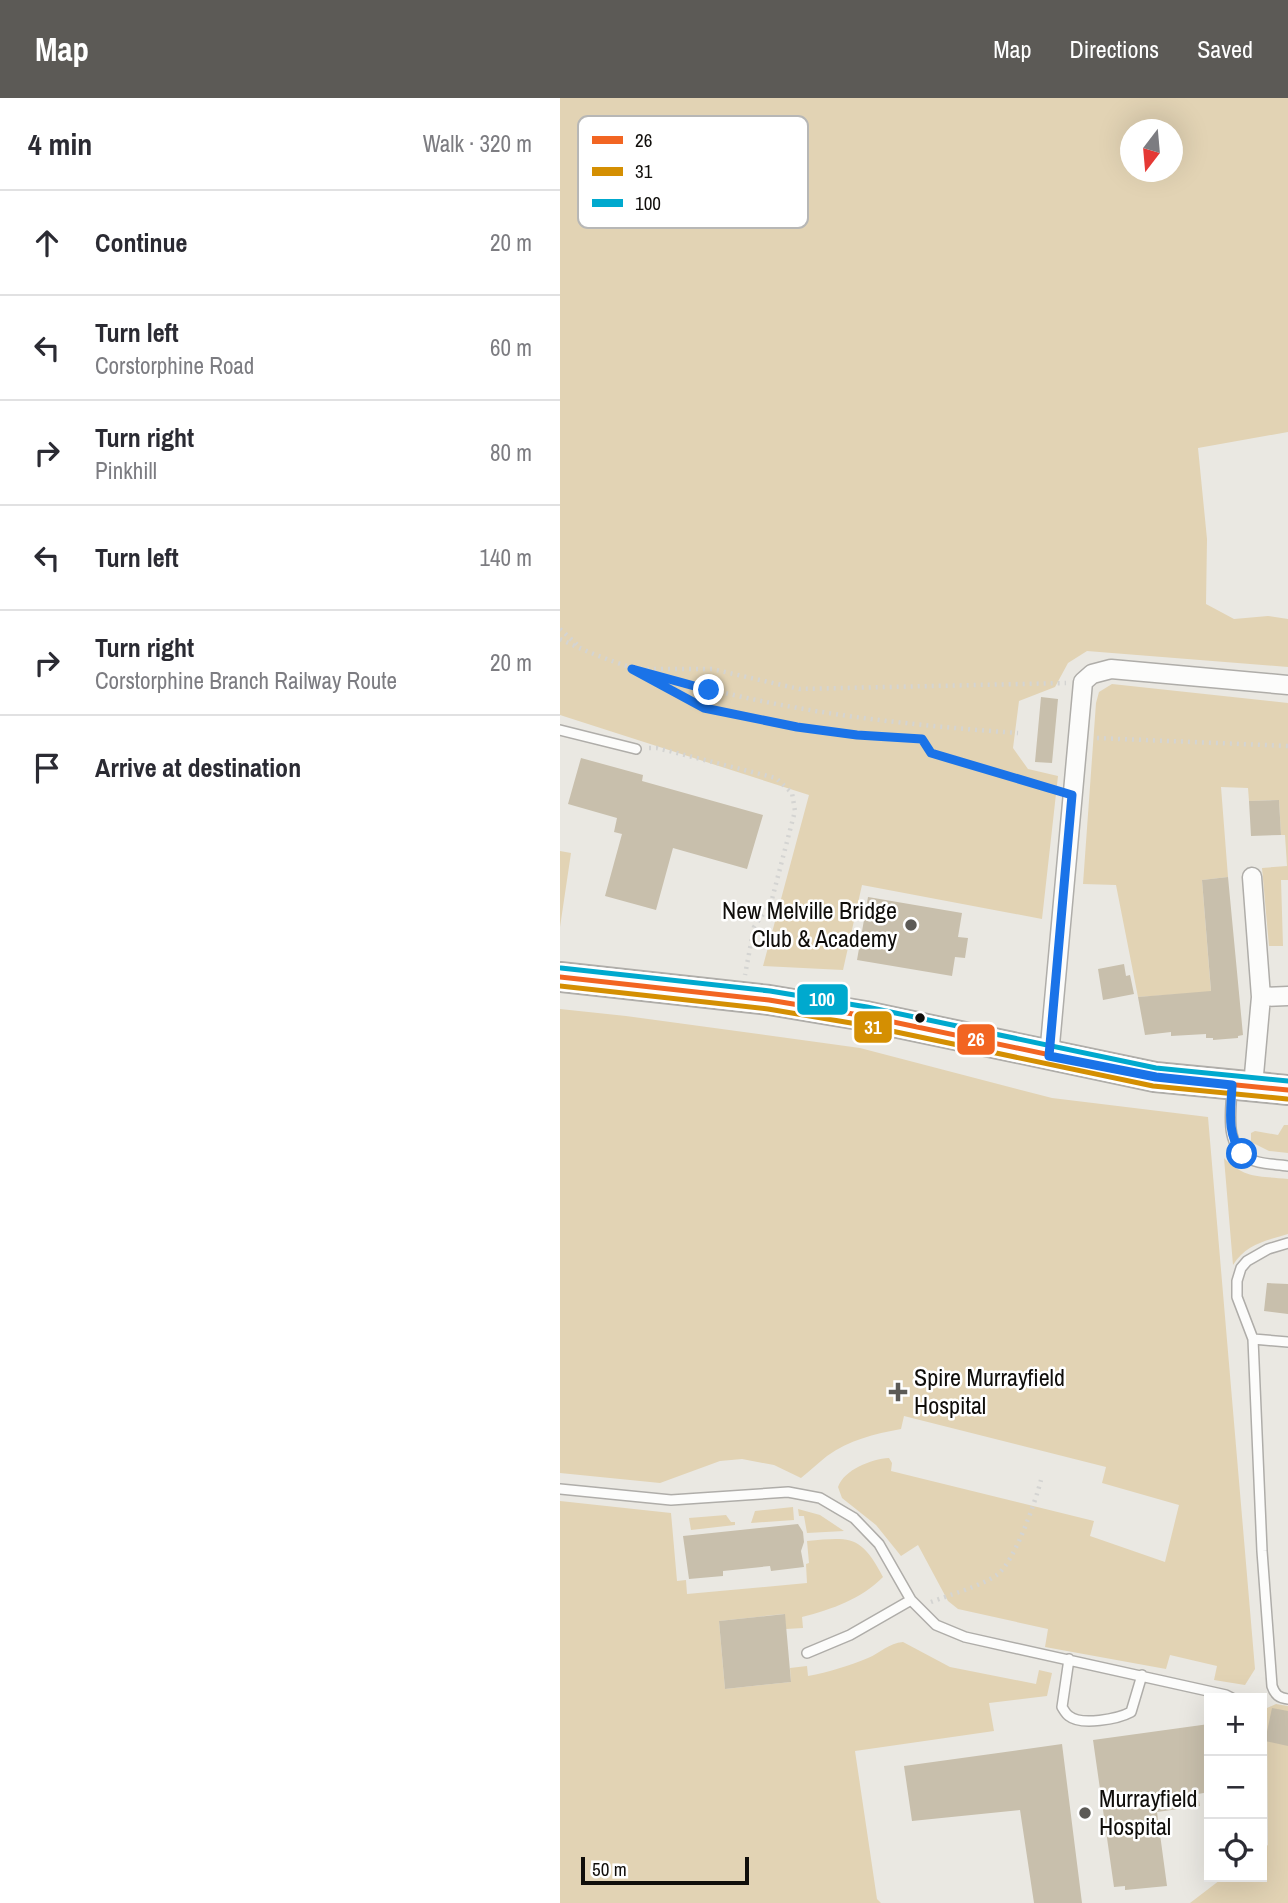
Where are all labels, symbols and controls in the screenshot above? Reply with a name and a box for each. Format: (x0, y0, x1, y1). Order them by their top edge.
text: Map (35, 27, 89, 71)
text: Map (993, 33, 1031, 65)
text: Directions (1069, 33, 1159, 65)
text: Saved (1197, 33, 1253, 65)
legend (578, 116, 808, 228)
north arrow (1120, 119, 1183, 182)
text: 4 min (28, 124, 92, 164)
text: 26 (635, 127, 652, 153)
text: Walk · 320 m (423, 128, 532, 159)
text: 31 (635, 158, 653, 184)
text: 100 (635, 190, 661, 216)
icon: ahead (28, 224, 66, 262)
text: Continue (95, 225, 187, 260)
text: 20 m (490, 227, 532, 258)
text: Turn left (95, 315, 179, 350)
icon: left (28, 329, 66, 367)
text: 60 m (490, 332, 532, 363)
text: Corstorphine Road (95, 350, 254, 381)
text: Turn right (95, 420, 194, 455)
icon: right (28, 434, 66, 472)
text: 80 m (490, 437, 532, 468)
text: Pinkhill (95, 455, 157, 486)
icon: left (28, 539, 66, 577)
text: Turn left (95, 540, 179, 575)
text: 140 m (480, 542, 532, 573)
text: Turn right (95, 630, 194, 665)
icon: right (28, 644, 66, 682)
text: 20 m (490, 647, 532, 678)
text: Corstorphine Branch Railway Route (95, 665, 397, 696)
route end (693, 674, 724, 705)
icon: arrive (28, 749, 66, 787)
text: Arrive at destination (95, 750, 301, 785)
place label: New Melville Bridge Club & Academy (722, 894, 897, 954)
marker: New Melville Bridge Club & Academy (903, 917, 919, 933)
line badge: 100 (796, 983, 849, 1016)
text: 100 (809, 986, 835, 1012)
line badge: 31 (853, 1010, 893, 1044)
unlabelled marker (913, 1011, 927, 1025)
text: 31 (864, 1014, 882, 1040)
line badge: 26 (956, 1023, 996, 1056)
text: 26 (967, 1026, 985, 1052)
route start (1226, 1138, 1257, 1169)
place label: Spire Murrayfield Hospital (914, 1361, 1065, 1421)
marker: Spire Murrayfield Hospital (888, 1382, 908, 1402)
map controls (1204, 1693, 1267, 1882)
button: + (1204, 1693, 1267, 1756)
button: − (1204, 1756, 1267, 1819)
place label: Murrayfield Hospital (1099, 1782, 1197, 1842)
marker: Murrayfield Hospital (1077, 1805, 1093, 1821)
button: locate (1204, 1819, 1267, 1882)
scale bar (581, 1854, 749, 1886)
text: 50 m (592, 1856, 627, 1882)

